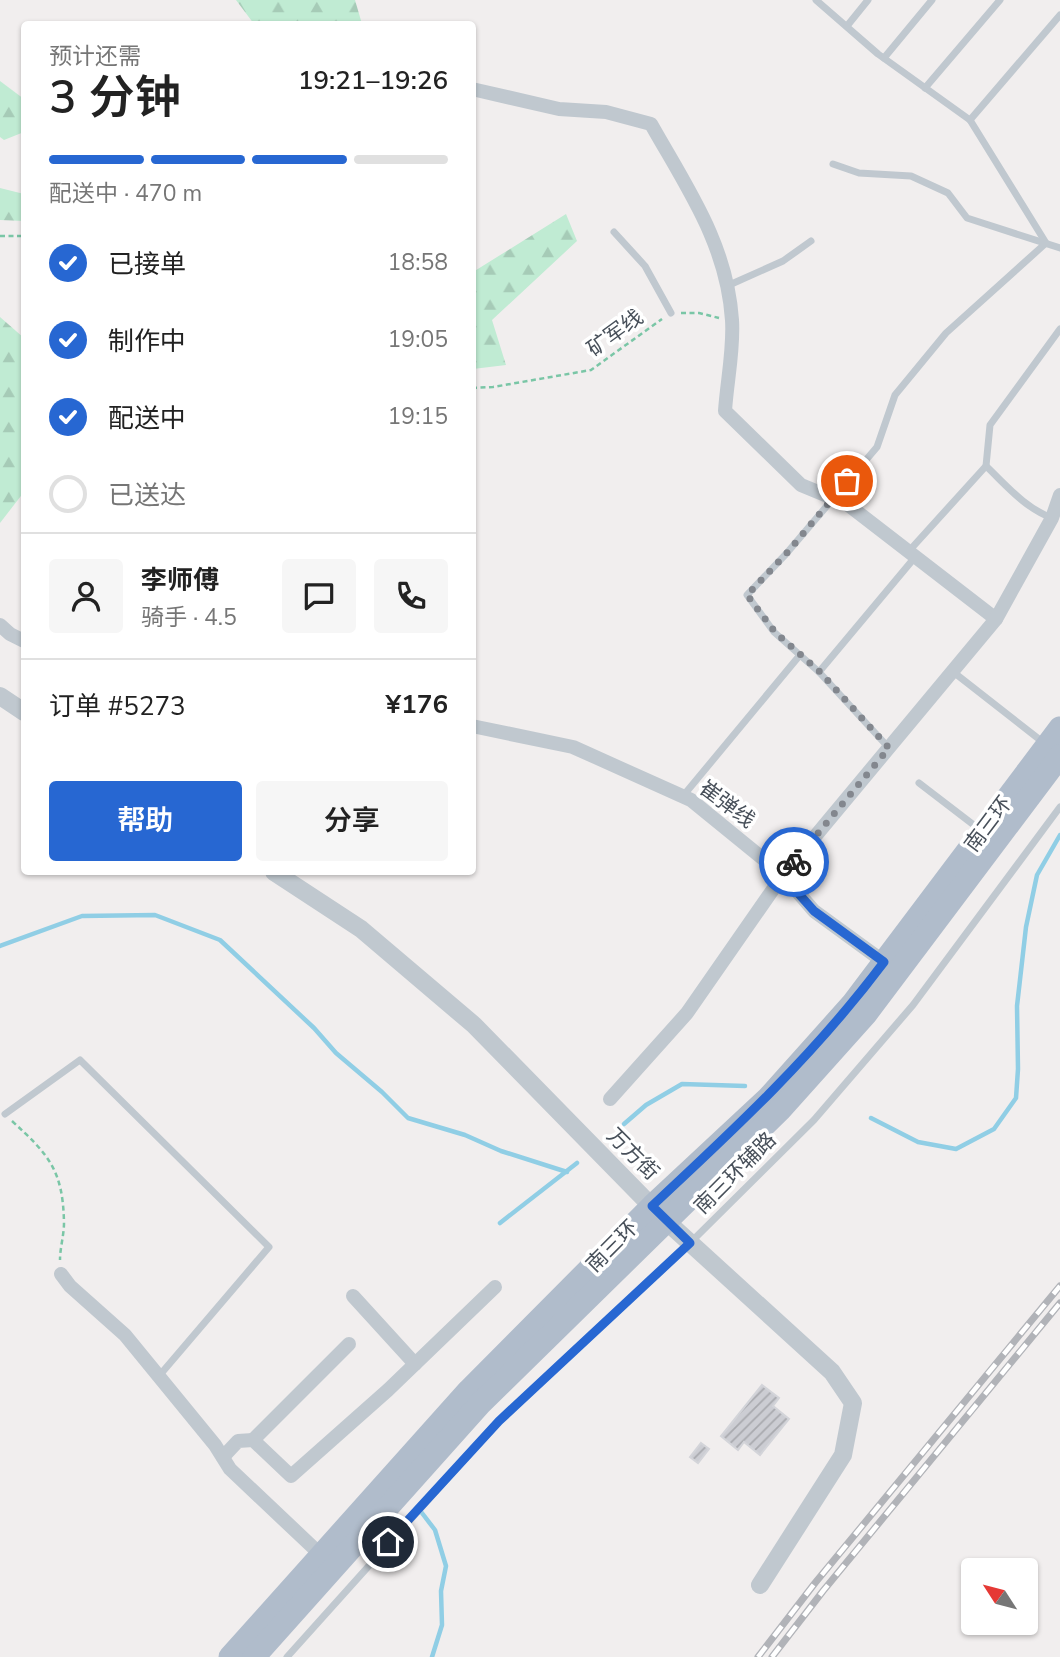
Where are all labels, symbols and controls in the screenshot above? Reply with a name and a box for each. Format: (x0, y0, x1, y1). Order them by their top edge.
text: 预计还需 (49, 41, 141, 72)
text: 19:21–19:26 (298, 63, 448, 98)
text: 3 分钟 (49, 66, 181, 129)
text: 配送中 · 470 m (49, 178, 202, 209)
icon: check (49, 244, 87, 282)
text: 已接单 (108, 247, 186, 282)
text: 18:58 (388, 247, 448, 278)
street label: 矿军线 (581, 303, 649, 363)
icon: check (49, 321, 87, 359)
text: 制作中 (108, 324, 186, 359)
text: 19:05 (388, 324, 448, 355)
icon: check (49, 398, 87, 436)
text: 配送中 (108, 401, 186, 436)
text: 19:15 (388, 401, 448, 432)
pin (817, 451, 877, 511)
icon: bag (828, 462, 866, 500)
text: 已送达 (108, 478, 186, 513)
button: person (49, 559, 123, 633)
button: chat (282, 559, 356, 633)
button: phone (374, 559, 448, 633)
text: 李师傅 (141, 563, 219, 598)
text: 骑手 · 4.5 (141, 602, 237, 633)
text: ¥176 (386, 687, 448, 722)
text: 订单 #5273 (49, 689, 186, 724)
street label: 崔弹线 (693, 774, 761, 834)
button: 帮助 (49, 781, 242, 861)
button: 分享 (256, 781, 448, 861)
street label: 南三环 (958, 790, 1018, 858)
courier (759, 827, 829, 897)
icon: bike (775, 843, 813, 881)
street label: 万方街 (601, 1122, 665, 1186)
street label: 南三环辅路 (688, 1126, 782, 1220)
street label: 南三环 (580, 1214, 644, 1278)
pin (358, 1512, 418, 1572)
icon: home (369, 1523, 407, 1561)
north arrow (961, 1558, 1038, 1634)
map controls (961, 1558, 1038, 1635)

